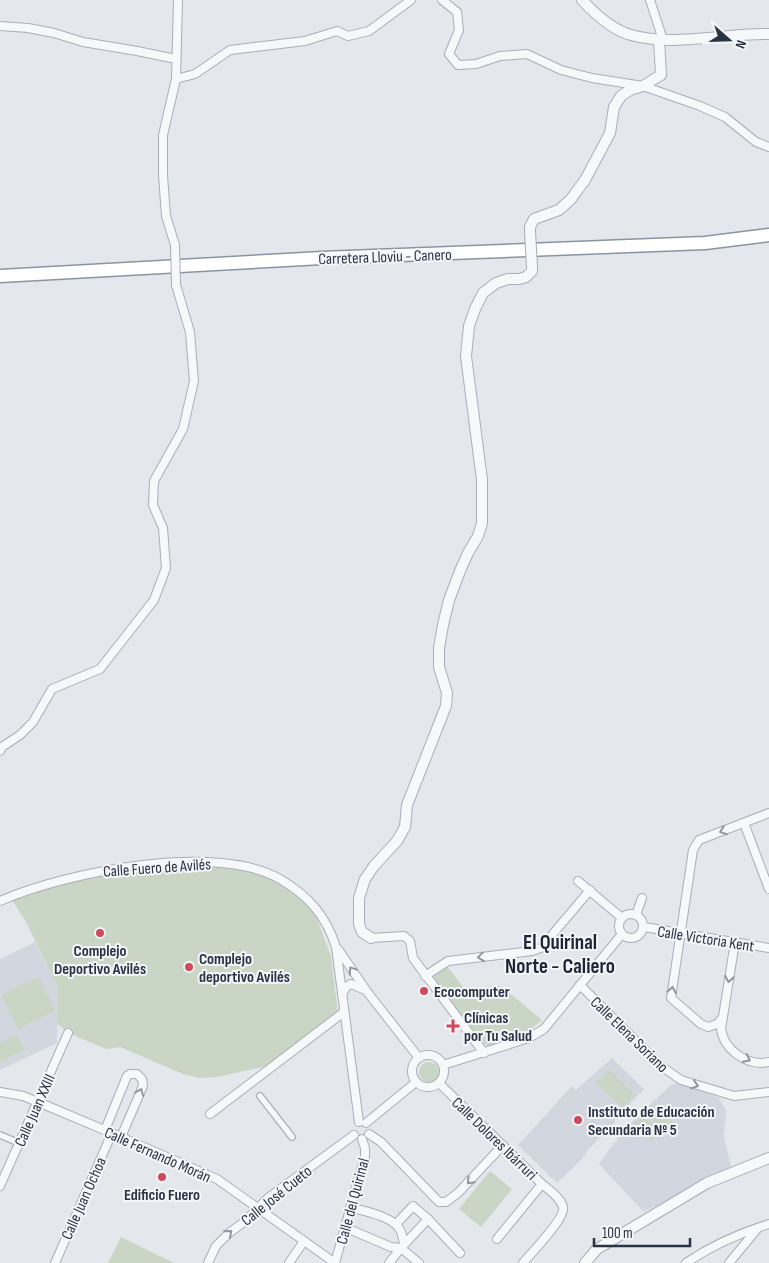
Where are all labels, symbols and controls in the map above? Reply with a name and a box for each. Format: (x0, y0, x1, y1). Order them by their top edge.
north arrow (704, 15, 754, 65)
text: N (731, 38, 750, 51)
street label: Carretera Lloviu - Canero (318, 246, 452, 269)
one-way arrow (720, 825, 728, 835)
street label: Calle Fuero de Avilés (103, 855, 212, 882)
street label: Calle Victoria Kent (656, 922, 756, 957)
marker: Complejo Deportivo Avilés (94, 927, 106, 939)
district label: El Quirinal Norte - Caliero (505, 930, 615, 979)
place label: Complejo Deportivo Avilés (54, 942, 146, 979)
place label: Complejo deportivo Avilés (199, 950, 290, 987)
one-way arrow (477, 951, 485, 962)
marker: Complejo deportivo Avilés (183, 961, 195, 973)
one-way arrow (349, 966, 358, 976)
one-way arrow (725, 975, 735, 984)
place label: Ecocomputer (434, 983, 510, 1002)
marker: Ecocomputer (418, 985, 430, 997)
one-way arrow (667, 985, 677, 994)
street label: Calle Elena Soriano (586, 993, 672, 1077)
place label: Clínicas por Tu Salud (464, 1009, 532, 1046)
marker: Clínicas por Tu Salud (446, 1019, 460, 1033)
one-way arrow (742, 1053, 751, 1064)
street label: Calle Juan XXIII (11, 1071, 60, 1150)
one-way arrow (690, 1079, 699, 1089)
one-way arrow (134, 1088, 144, 1097)
street label: Calle Dolores Ibárruri (447, 1094, 541, 1185)
place label: Instituto de Educación Secundaria Nº 5 (588, 1103, 715, 1140)
marker: Instituto de Educación Secundaria Nº 5 (572, 1114, 584, 1126)
street label: Calle Fernando Morán (101, 1123, 214, 1187)
street label: Calle Juan Ochoa (58, 1155, 111, 1243)
street label: Calle del Quirinal (333, 1156, 374, 1246)
street label: Calle José Cueto (238, 1162, 316, 1230)
marker: Edificio Fuero (156, 1171, 168, 1183)
one-way arrow (467, 1175, 476, 1184)
place label: Edificio Fuero (124, 1186, 200, 1205)
scale bar (594, 1216, 690, 1248)
text: 100 m (602, 1224, 633, 1243)
one-way arrow (224, 1230, 233, 1239)

